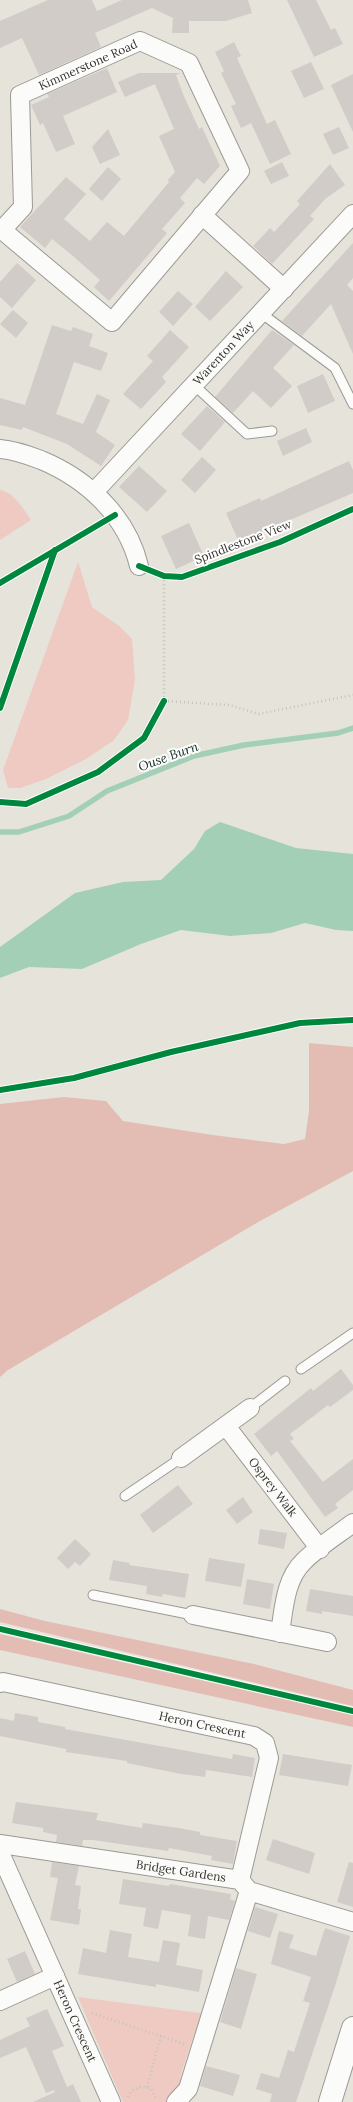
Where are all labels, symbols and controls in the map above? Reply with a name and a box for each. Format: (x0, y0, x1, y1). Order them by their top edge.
street label: Kimmerstone Road (36, 36, 140, 93)
street label: Warenton Way (190, 317, 257, 388)
street label: Spindlestone View (192, 516, 294, 567)
water label: Ouse Burn (136, 738, 201, 775)
street label: Osprey Walk (246, 1454, 301, 1520)
street label: Heron Crescent (158, 1708, 248, 1741)
street label: Bridget Gardens (135, 1856, 228, 1885)
street label: Heron Crescent (51, 1977, 100, 2065)

